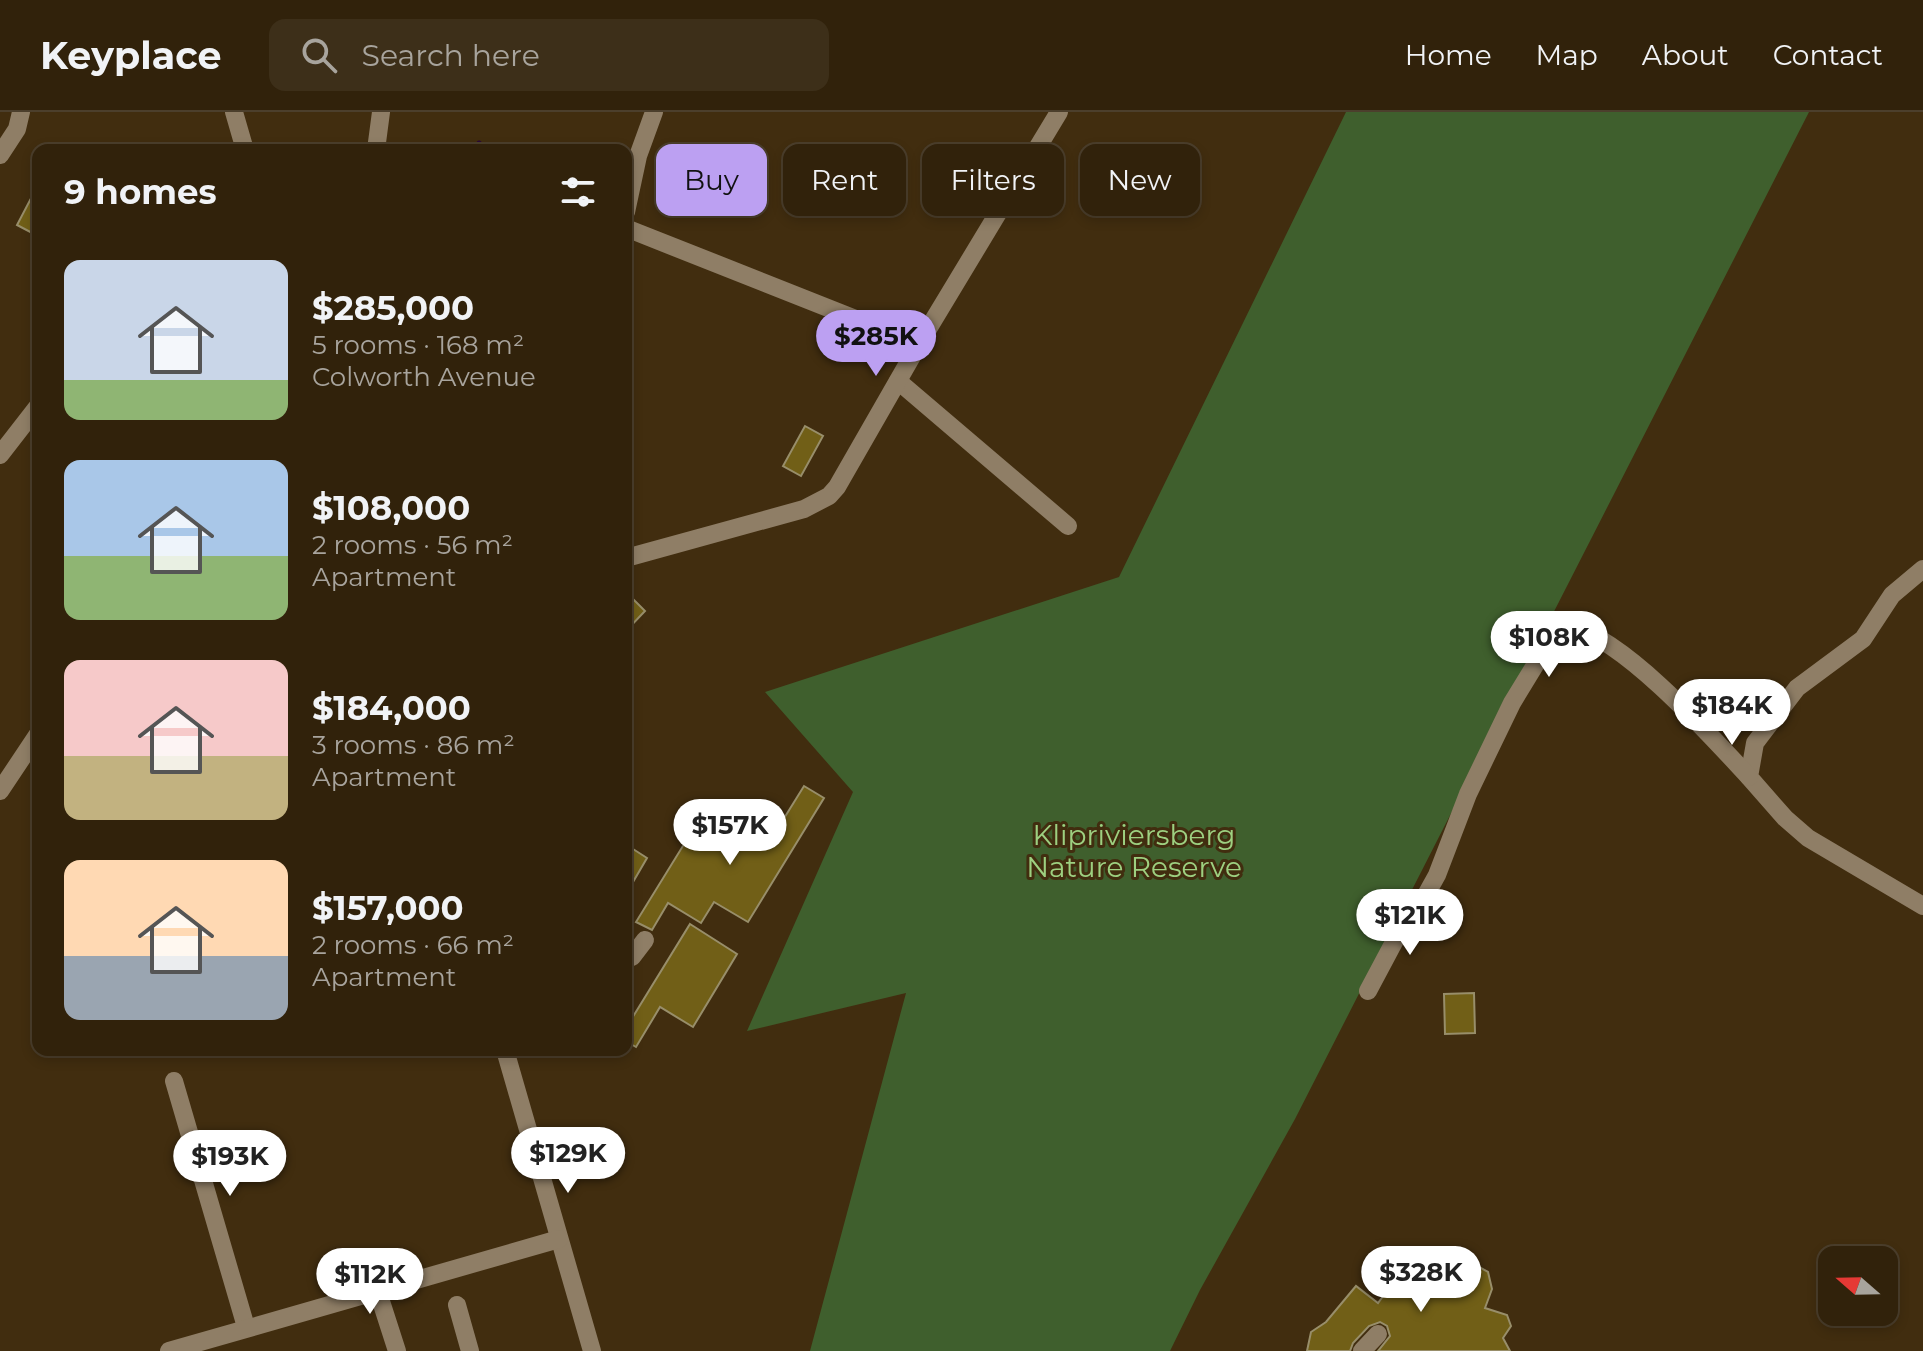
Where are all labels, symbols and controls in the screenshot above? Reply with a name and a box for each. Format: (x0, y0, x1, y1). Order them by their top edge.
search box (269, 19, 829, 91)
text: Keyplace (40, 32, 221, 79)
icon: search (297, 33, 341, 77)
text: Search here (361, 37, 540, 74)
text: Home (1405, 38, 1492, 72)
text: Map (1536, 38, 1598, 72)
text: About (1642, 38, 1729, 72)
text: Contact (1773, 38, 1883, 72)
chip: Buy (656, 144, 767, 216)
chip: Rent (783, 144, 906, 216)
chip: Filters (922, 144, 1064, 216)
chip: New (1080, 144, 1200, 216)
icon: filters (556, 170, 600, 214)
text: 9 homes (64, 171, 217, 213)
text: $285,000 (312, 287, 474, 329)
icon: home (128, 292, 224, 388)
pin: $285K (820, 310, 932, 378)
text: $285K (834, 320, 918, 352)
text: 5 rooms · 168 m² (312, 329, 524, 361)
text: Colworth Avenue (312, 361, 536, 393)
text: $108,000 (312, 487, 470, 529)
icon: home (128, 492, 224, 588)
text: 2 rooms · 56 m² (312, 529, 513, 561)
text: Apartment (312, 561, 456, 593)
pin: $108K (1493, 611, 1605, 679)
text: $108K (1509, 621, 1589, 653)
pin: $184K (1676, 679, 1788, 747)
text: $184,000 (312, 687, 471, 729)
text: $184K (1692, 689, 1772, 721)
icon: home (128, 692, 224, 788)
text: 3 rooms · 86 m² (312, 729, 515, 761)
text: Apartment (312, 761, 456, 793)
pin: $157K (674, 799, 786, 867)
text: $157K (691, 809, 769, 841)
park label: Klipriviersberg Nature Reserve (1026, 818, 1242, 884)
text: $157,000 (312, 887, 464, 929)
pin: $121K (1354, 889, 1466, 957)
icon: home (128, 892, 224, 988)
text: $121K (1374, 899, 1446, 931)
text: 2 rooms · 66 m² (312, 929, 514, 961)
text: Apartment (312, 961, 456, 993)
pin: $129K (512, 1127, 624, 1195)
pin: $193K (174, 1130, 286, 1198)
text: $129K (529, 1137, 607, 1169)
text: $193K (191, 1140, 269, 1172)
pin: $328K (1365, 1246, 1477, 1314)
north arrow (1818, 1246, 1898, 1326)
map controls (1818, 1246, 1898, 1326)
pin: $112K (314, 1248, 426, 1316)
text: $328K (1379, 1256, 1463, 1288)
text: $112K (334, 1258, 406, 1290)

